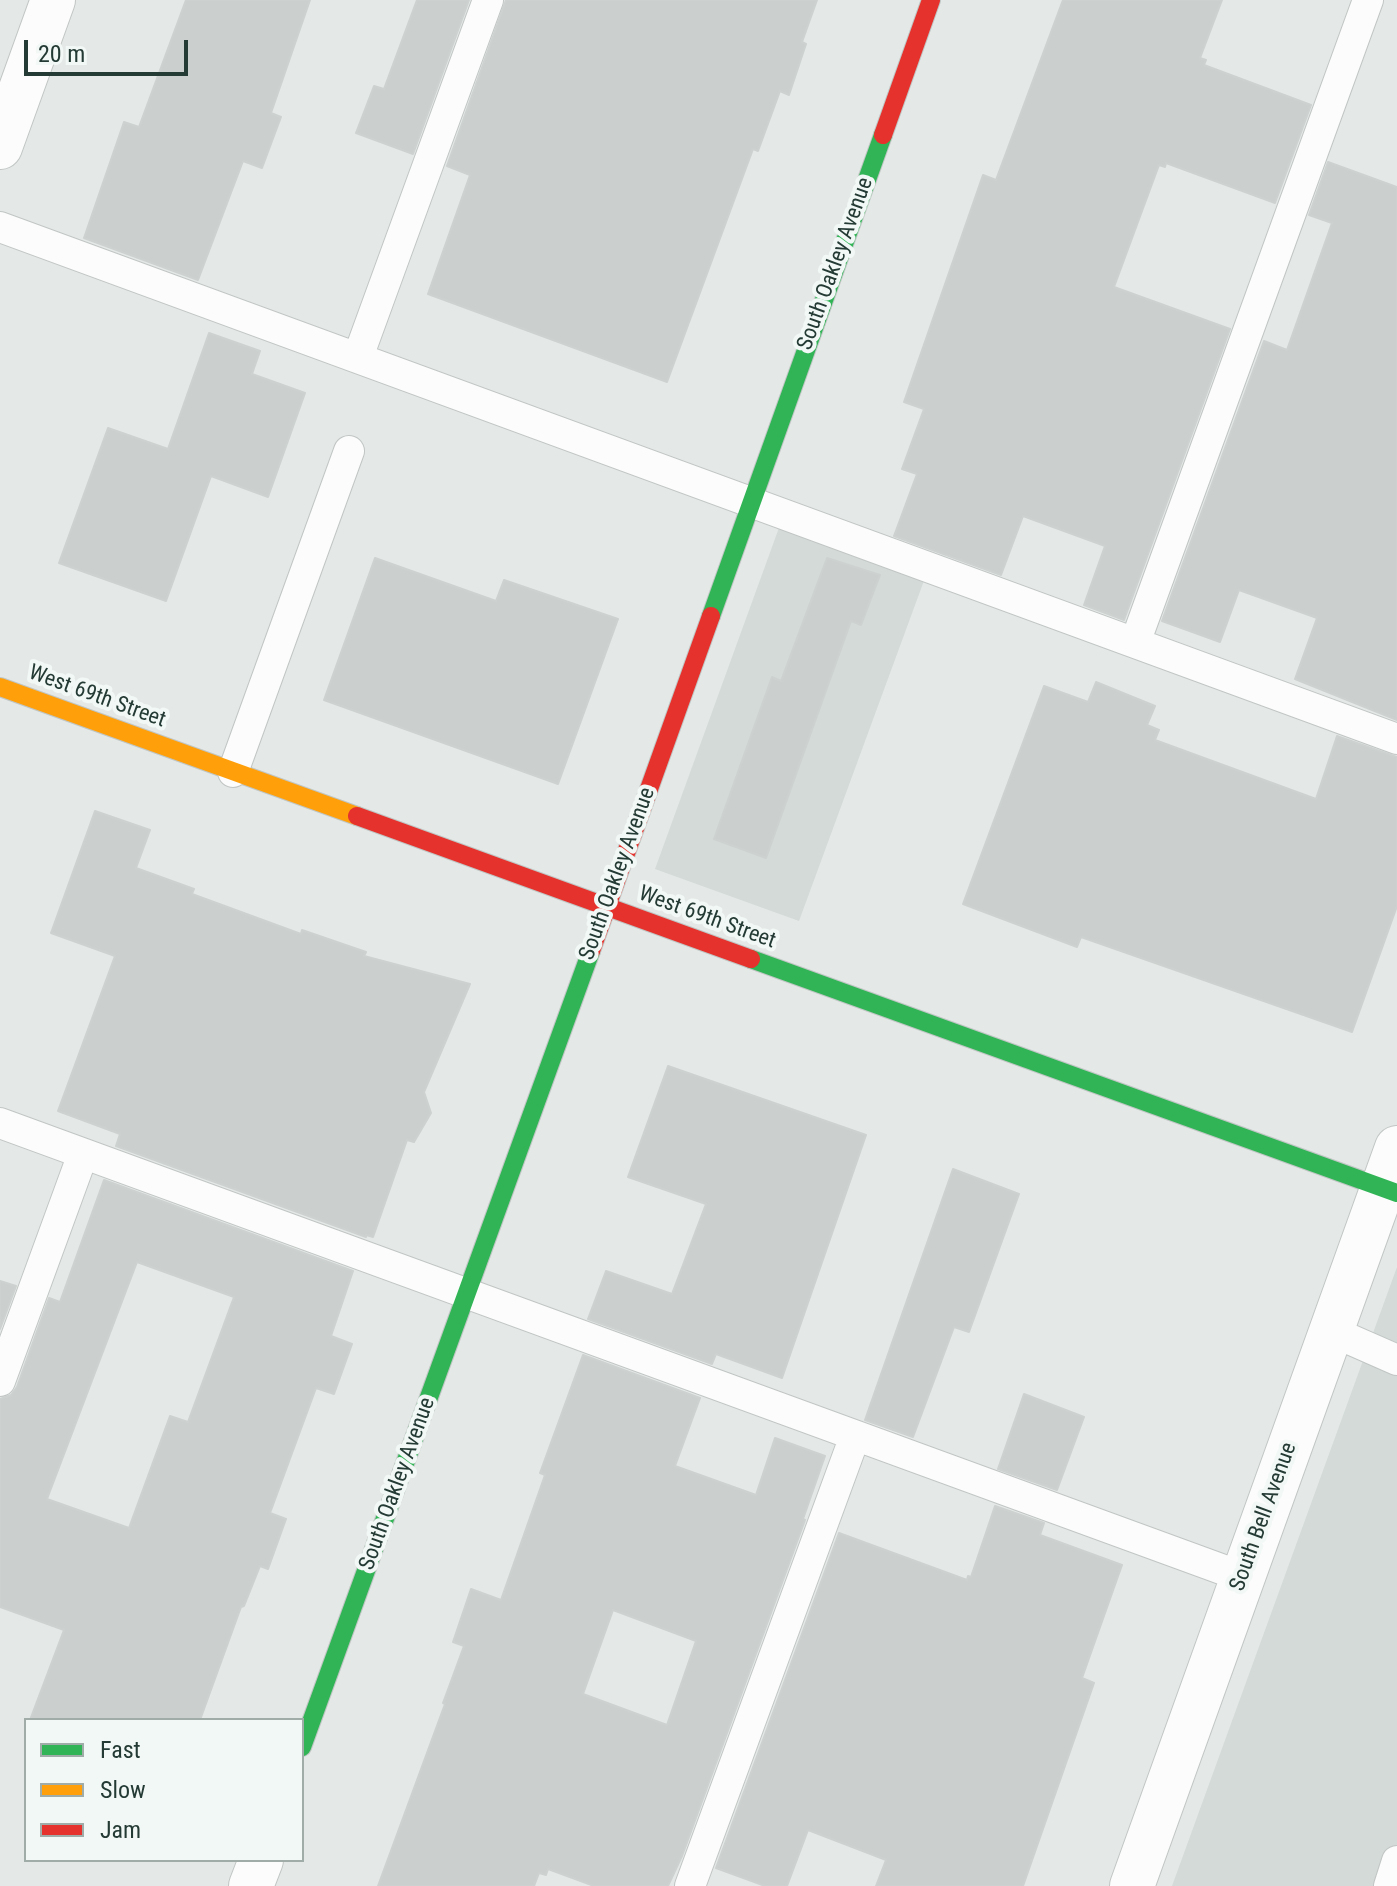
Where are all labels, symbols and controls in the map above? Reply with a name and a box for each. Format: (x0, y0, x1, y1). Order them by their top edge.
scale bar (28, 24, 192, 74)
text: 20 m (38, 40, 85, 68)
street label: South Oakley Avenue (793, 174, 879, 354)
street label: West 69th Street (25, 660, 169, 734)
street label: South Oakley Avenue (575, 784, 661, 964)
street label: West 69th Street (635, 881, 779, 955)
street label: South Oakley Avenue (355, 1394, 441, 1574)
street label: South Bell Avenue (1225, 1439, 1303, 1595)
legend (24, 1718, 304, 1862)
text: Fast (100, 1736, 141, 1764)
text: Slow (100, 1776, 146, 1804)
text: Jam (100, 1816, 141, 1844)

